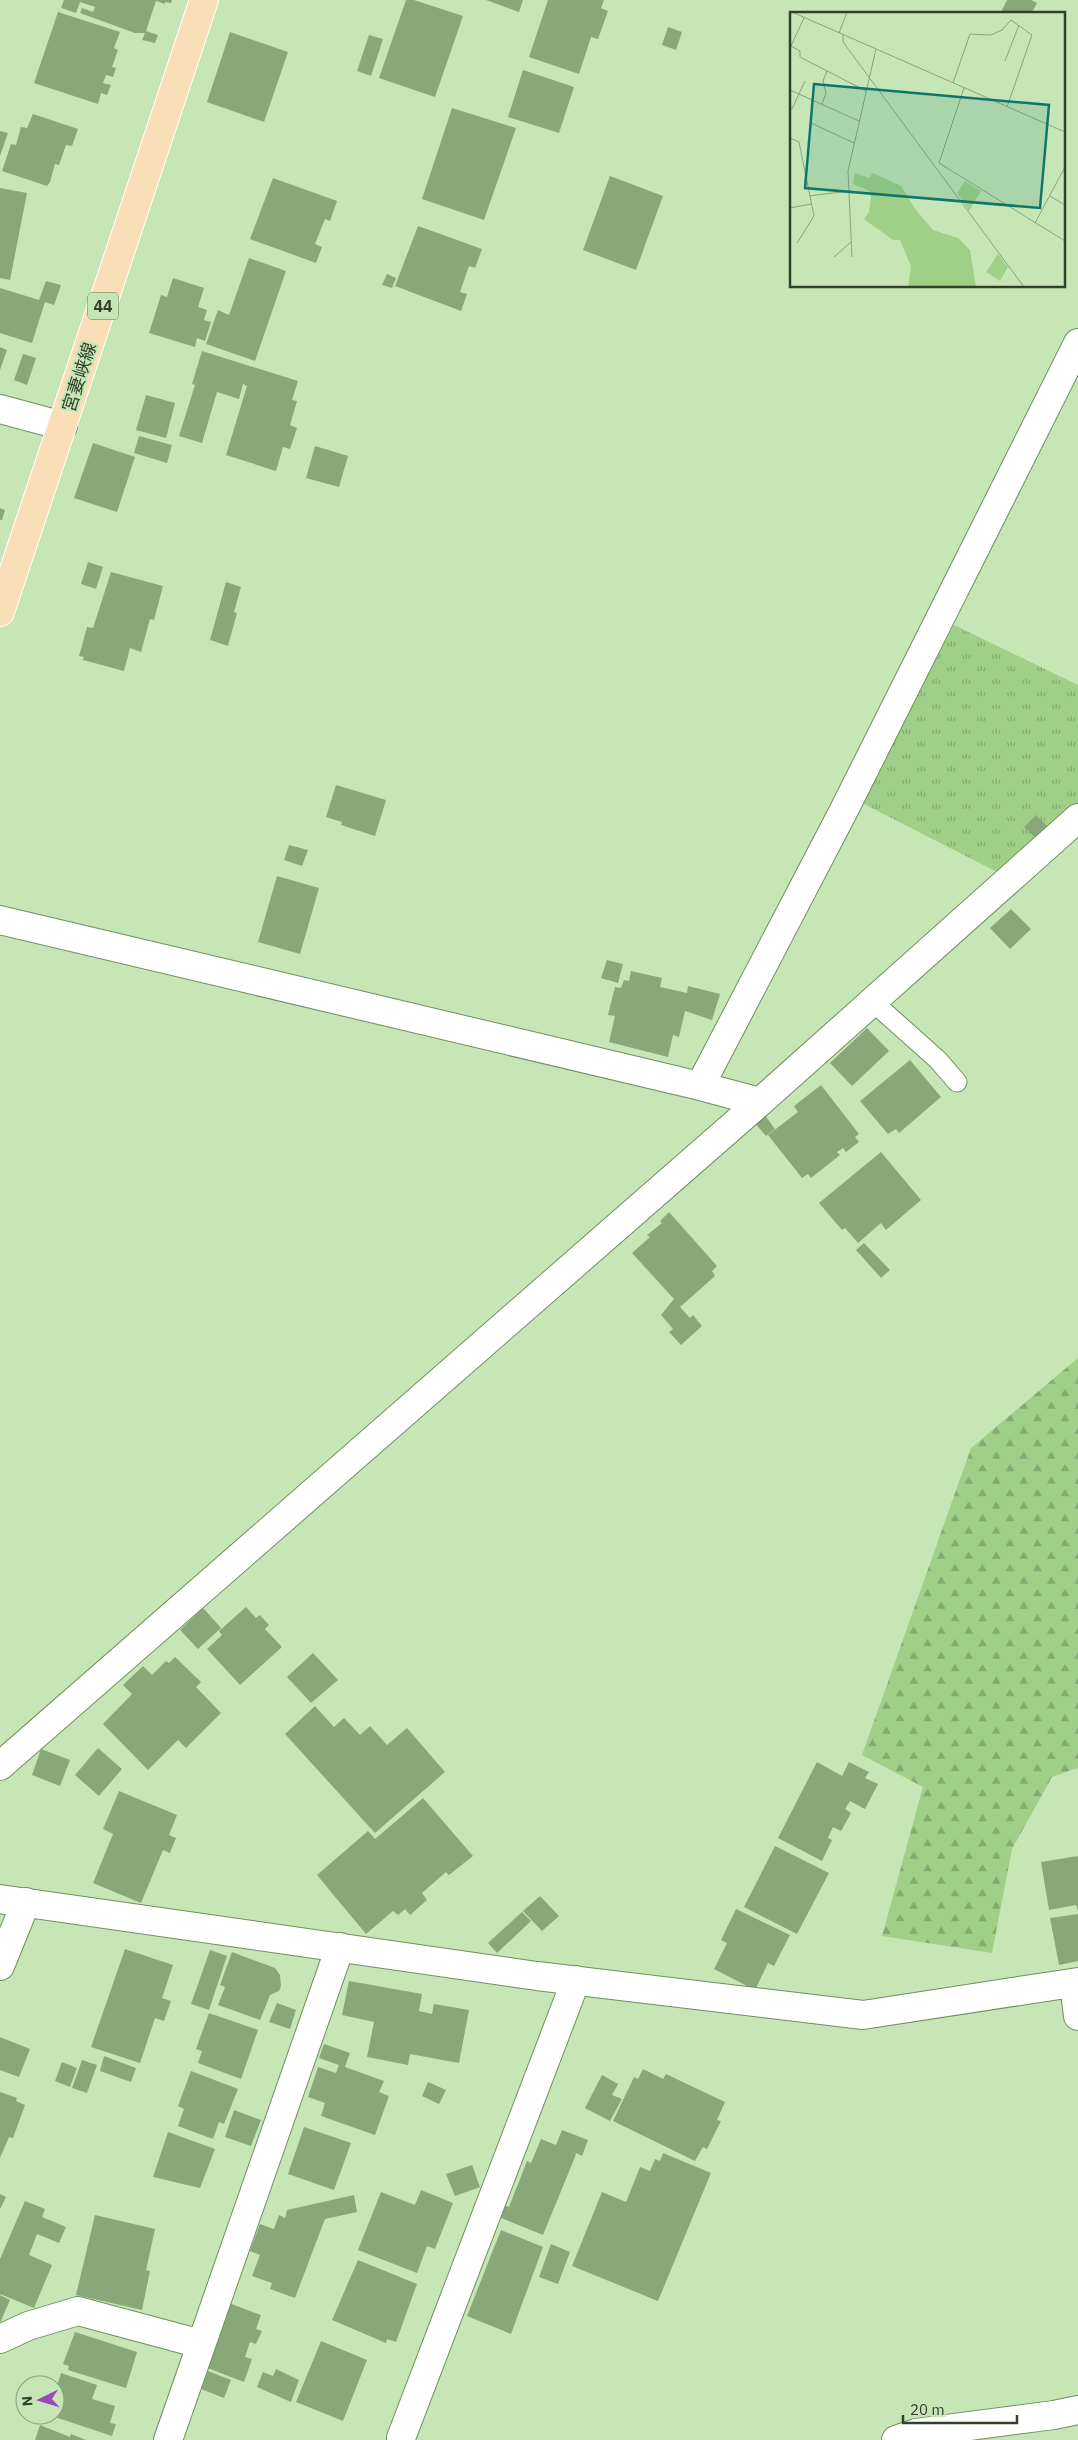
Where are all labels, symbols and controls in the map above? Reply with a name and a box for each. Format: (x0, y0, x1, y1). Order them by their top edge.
inset map (790, 12, 1066, 288)
road number: 44 (88, 292, 118, 320)
street label: 宮妻峡線 (57, 339, 101, 415)
north arrow (15, 2375, 65, 2425)
scale bar (903, 2392, 1017, 2424)
text: N (18, 2395, 36, 2407)
text: 20 m (910, 2400, 945, 2419)

